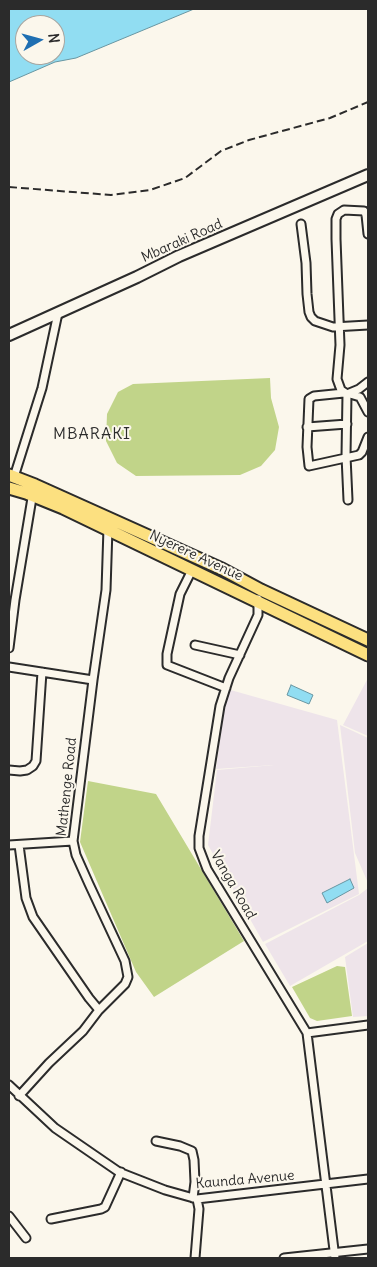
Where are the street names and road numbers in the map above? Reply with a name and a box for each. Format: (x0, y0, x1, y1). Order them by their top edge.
street label: Mbaraki Road (139, 216, 225, 266)
street label: Nyerere Avenue (147, 527, 245, 585)
street label: Mathenge Road (53, 737, 81, 837)
street label: Vanga Road (207, 848, 259, 922)
street label: Kaunda Avenue (195, 1167, 295, 1193)

